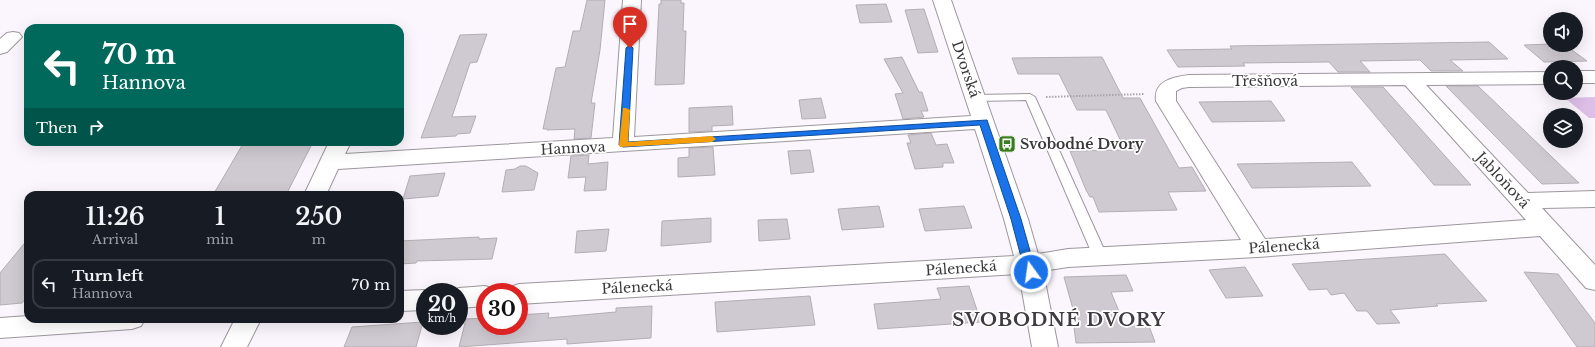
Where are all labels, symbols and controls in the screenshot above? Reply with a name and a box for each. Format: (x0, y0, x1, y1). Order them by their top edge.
pin (613, 7.0, 647, 48)
map controls (1543, 12, 1583, 148)
button: sound (1543, 12, 1583, 52)
icon: arrive (619, 13, 641, 35)
text: 70 m (102, 37, 176, 72)
street label: Dvorská (948, 38, 984, 100)
icon: left (36, 40, 88, 92)
button: search (1543, 60, 1583, 100)
text: Hannova (102, 72, 186, 94)
street label: Třešňová (1232, 72, 1298, 90)
button: layers (1543, 108, 1583, 148)
icon: right (85, 116, 107, 138)
text: Then (36, 118, 77, 137)
bus stop icon: Svobodné Dvory (997, 134, 1017, 154)
place label: Svobodné Dvory (1020, 135, 1145, 153)
street label: Hannova (540, 137, 606, 159)
street label: Jabloňová (1471, 147, 1534, 212)
text: 11:26 (86, 202, 145, 231)
text: 1 (215, 202, 225, 231)
text: 250 (295, 202, 342, 231)
text: Arrival (92, 231, 138, 248)
text: min (206, 231, 234, 248)
text: m (312, 231, 326, 248)
street label: Pálenecká (1248, 235, 1320, 257)
position arrow (1010, 251, 1052, 293)
street label: Pálenecká (925, 257, 997, 279)
text: Turn left (72, 266, 143, 285)
icon: left (38, 273, 60, 295)
text: 70 m (351, 275, 390, 294)
street label: Pálenecká (601, 276, 673, 298)
speed limit sign: 30 (476, 283, 528, 335)
text: Hannova (72, 285, 132, 302)
text: 20 (428, 292, 456, 316)
district label: SVOBODNÉ DVORY (952, 308, 1166, 331)
text: km/h (428, 312, 456, 325)

